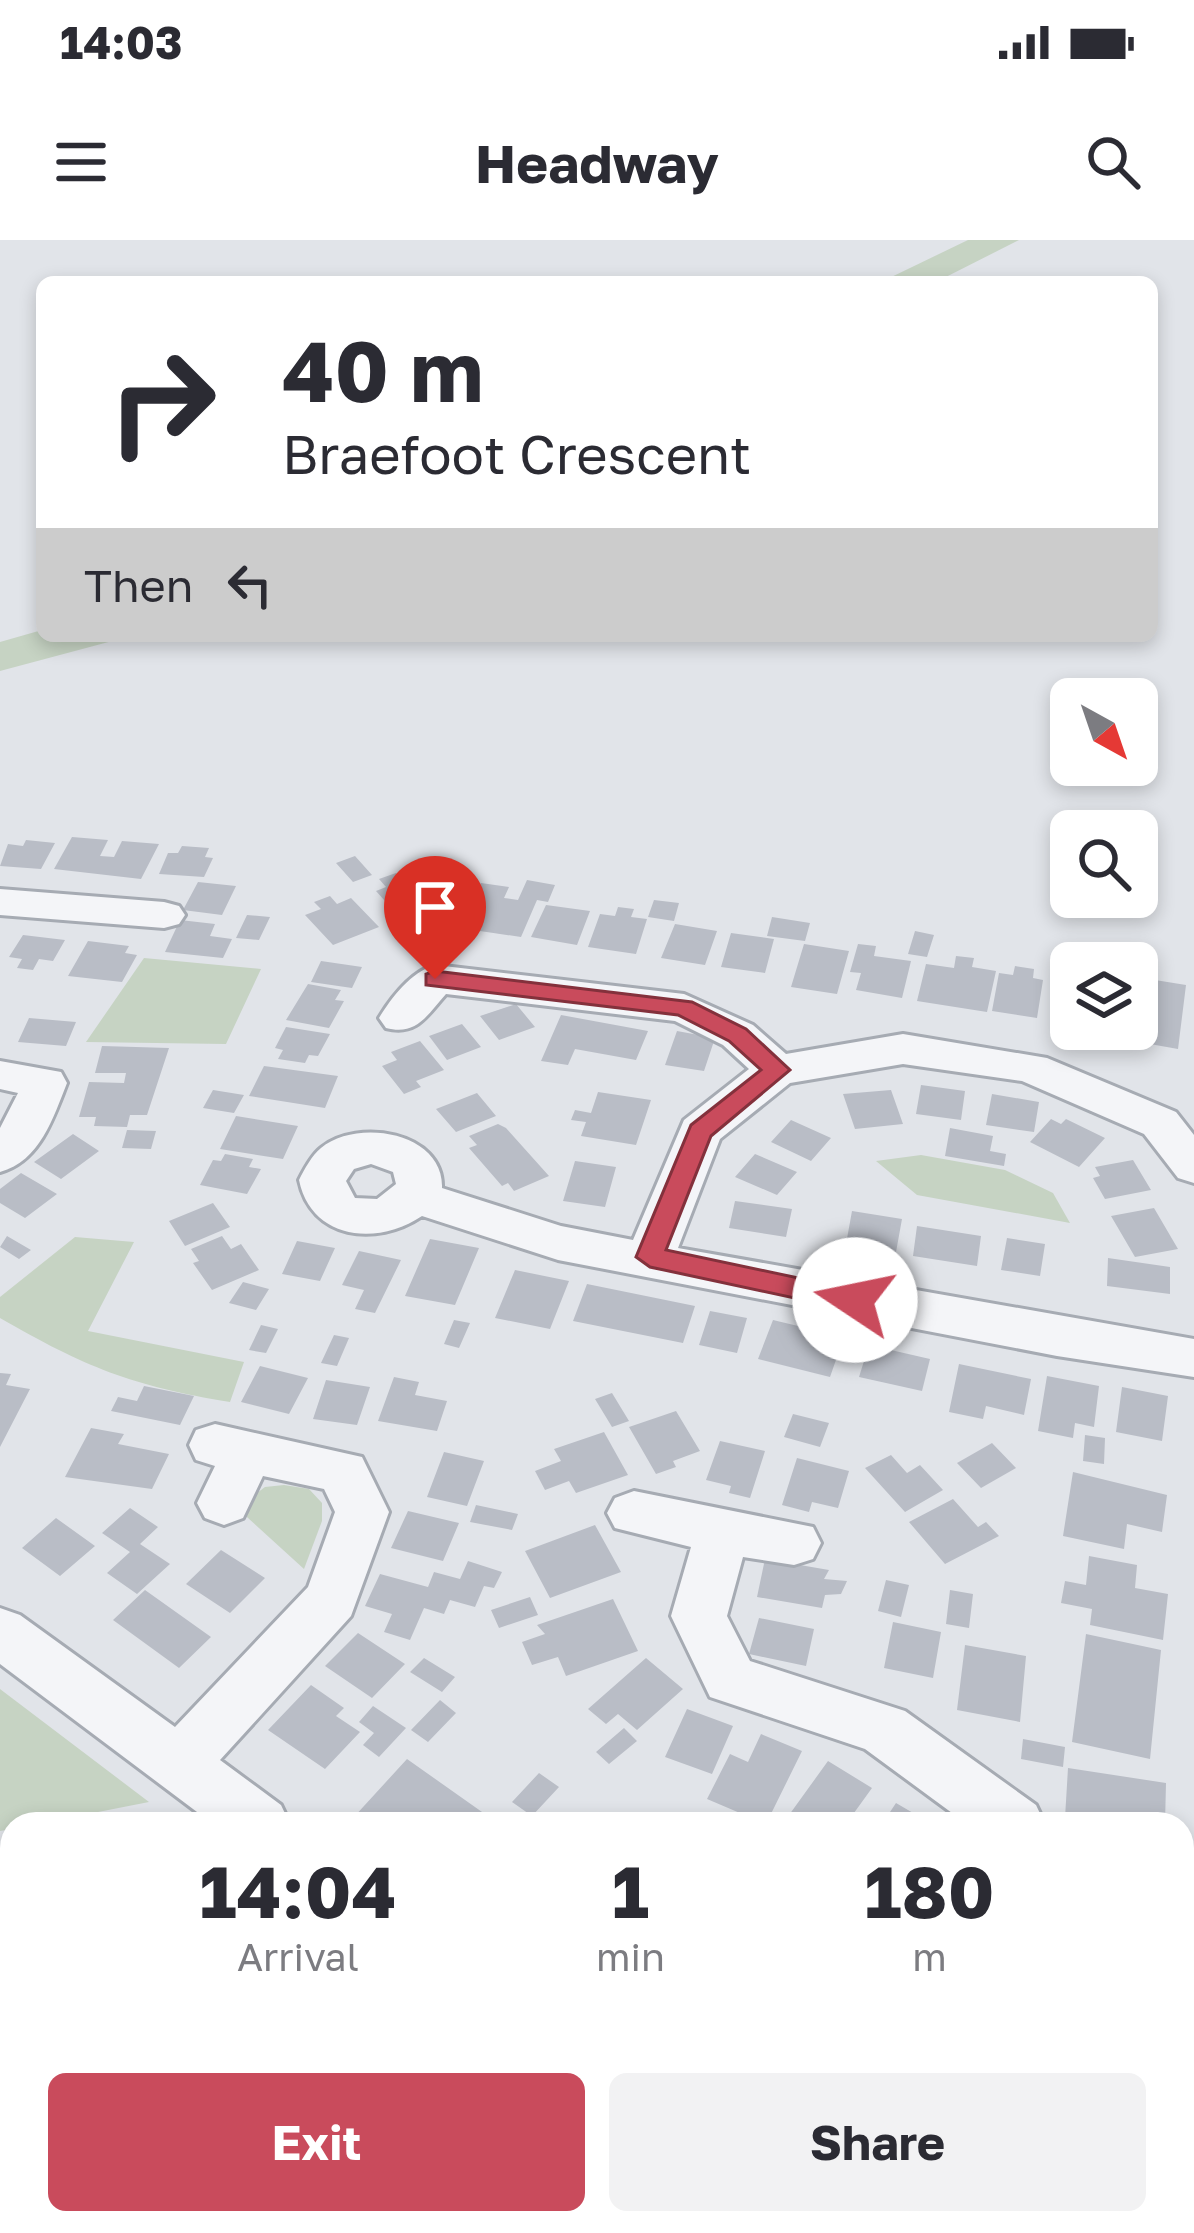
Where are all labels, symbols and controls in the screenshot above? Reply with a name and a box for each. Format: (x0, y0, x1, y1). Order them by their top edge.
text: 14:03 (60, 15, 182, 69)
icon: menu (48, 129, 114, 195)
icon: search (1080, 129, 1146, 195)
text: Headway (475, 130, 719, 195)
text: 40 m (282, 320, 484, 420)
icon: right (84, 324, 240, 480)
text: Braefoot Crescent (282, 421, 751, 486)
icon: left (217, 552, 283, 618)
text: Then (84, 558, 193, 612)
north arrow (1050, 678, 1158, 786)
map controls (1050, 678, 1158, 1050)
button: search (1050, 810, 1158, 918)
pin (384, 856, 486, 979)
icon: arrive (402, 874, 468, 940)
button: layers (1050, 942, 1158, 1050)
position arrow (792, 1237, 918, 1363)
text: 14:04 (200, 1847, 396, 1934)
text: 1 (612, 1847, 649, 1934)
text: 180 (864, 1847, 994, 1934)
text: Arrival (237, 1933, 359, 1980)
text: min (596, 1933, 665, 1980)
text: m (912, 1933, 947, 1980)
button: Exit (48, 2073, 585, 2211)
button: Share (609, 2073, 1146, 2211)

